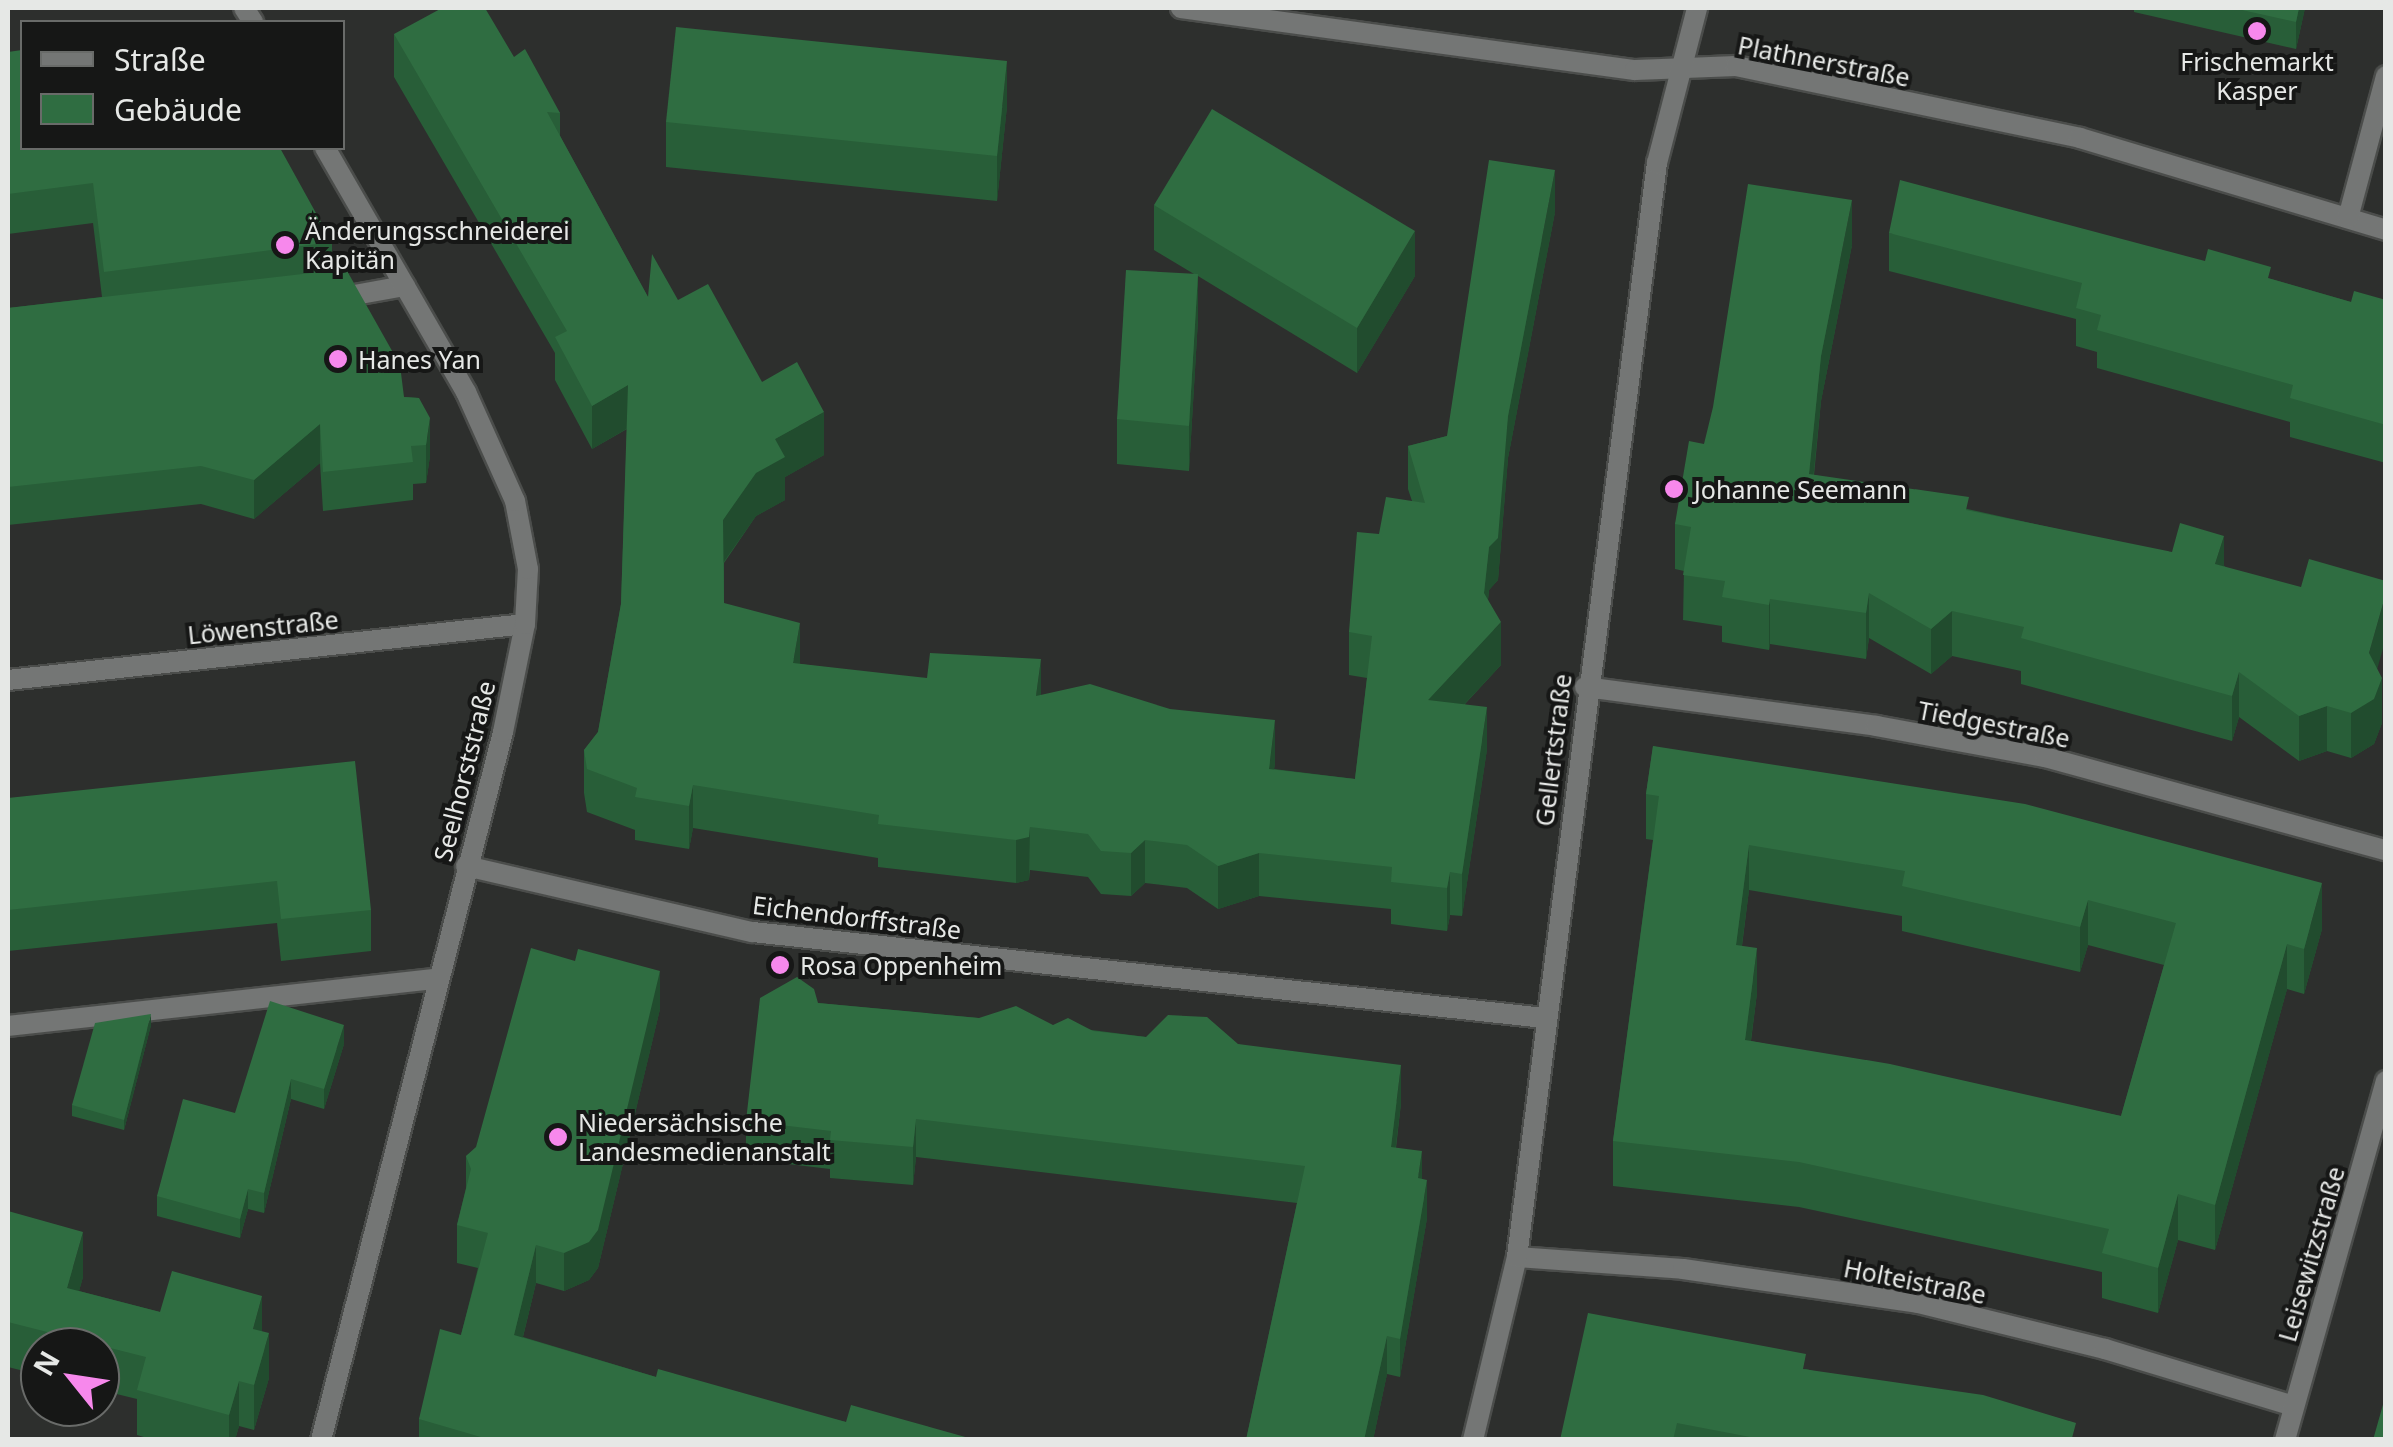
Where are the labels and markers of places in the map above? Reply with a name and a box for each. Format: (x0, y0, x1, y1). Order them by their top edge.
marker: Frischemarkt Kasper (2246, 20, 2268, 42)
place label: Frischemarkt Kasper (2180, 47, 2334, 106)
place label: Änderungsschneiderei Kapitän (305, 216, 570, 275)
marker: Änderungsschneiderei Kapitän (274, 234, 296, 256)
place label: Hanes Yan (358, 344, 481, 374)
marker: Hanes Yan (327, 348, 349, 370)
place label: Johanne Seemann (1694, 474, 1907, 504)
marker: Johanne Seemann (1663, 478, 1685, 500)
place label: Rosa Oppenheim (800, 950, 1002, 980)
marker: Rosa Oppenheim (769, 954, 791, 976)
place label: Niedersächsische Landesmedienanstalt (578, 1108, 831, 1167)
marker: Niedersächsische Landesmedienanstalt (547, 1126, 569, 1148)

